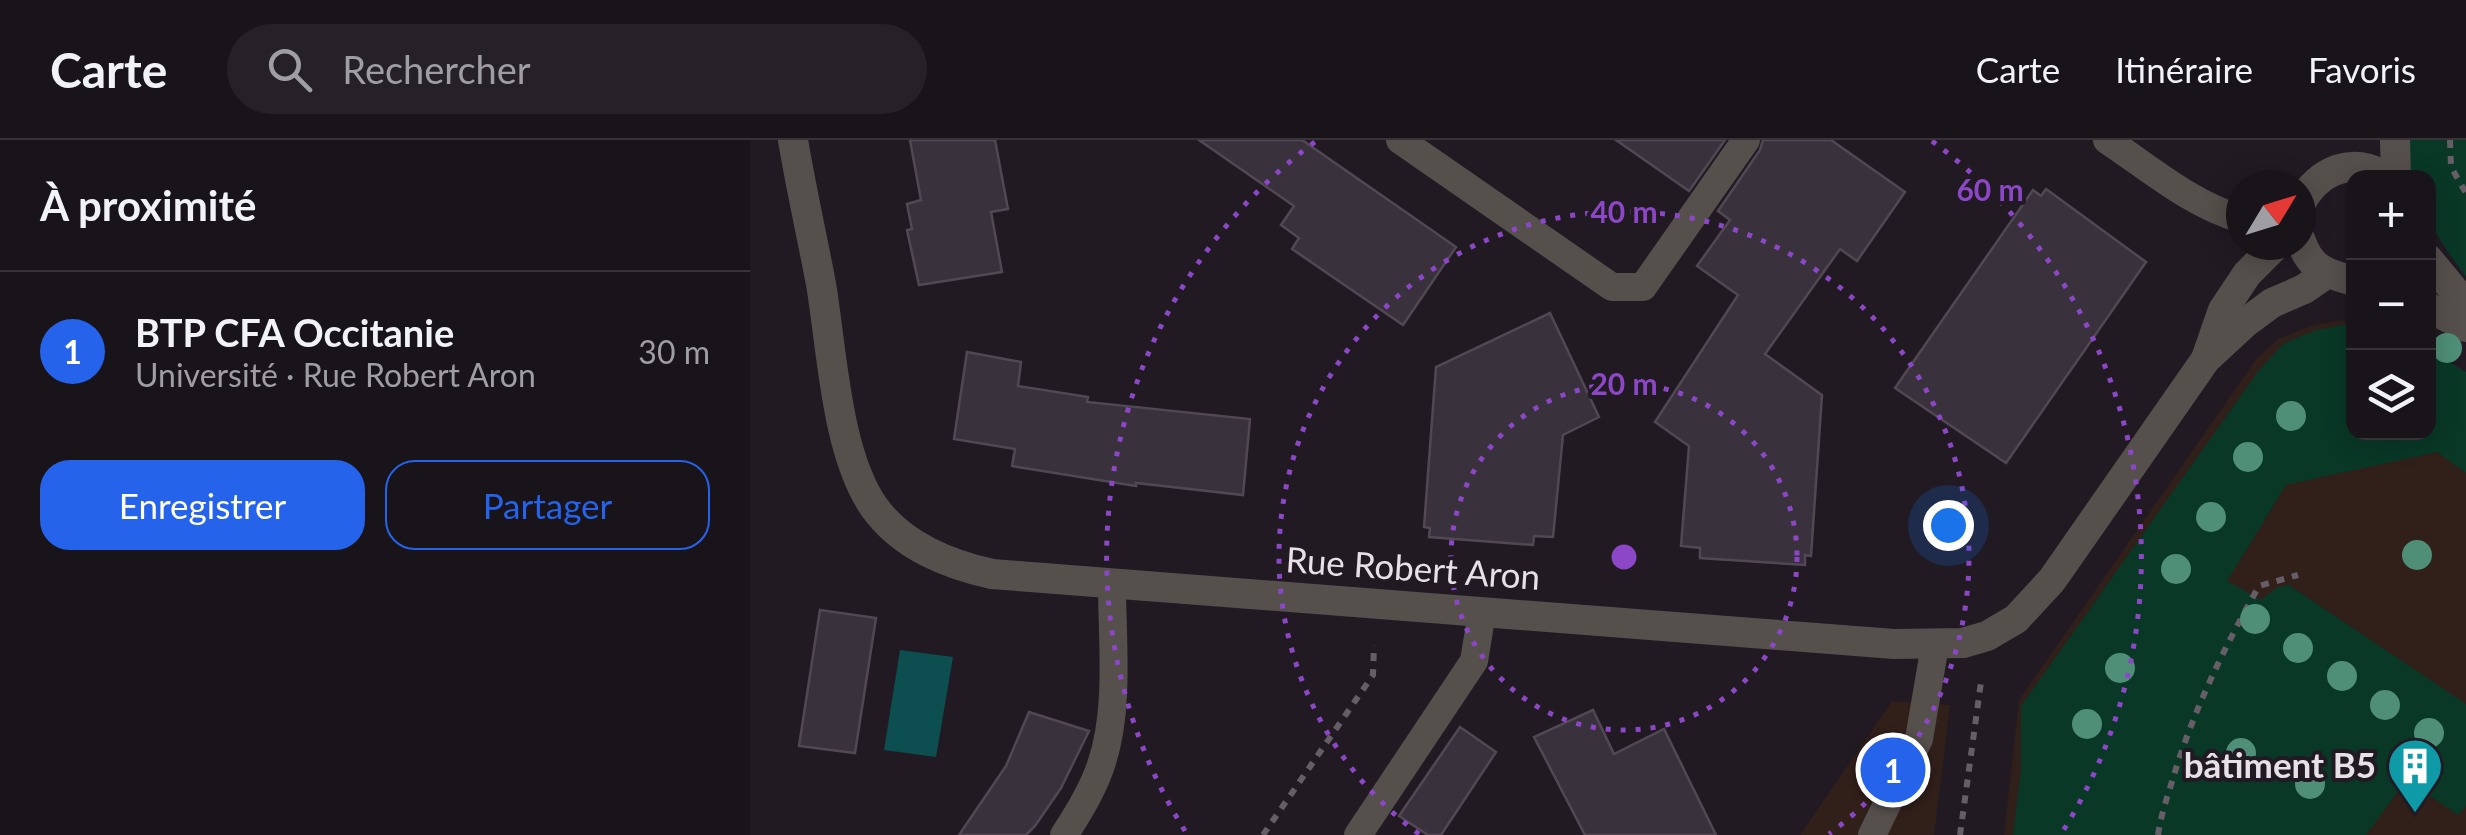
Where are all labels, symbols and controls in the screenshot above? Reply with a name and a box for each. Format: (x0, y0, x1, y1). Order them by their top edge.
search box (227, 24, 927, 114)
text: Carte (50, 41, 167, 98)
icon: search (262, 42, 317, 97)
text: Rechercher (342, 46, 531, 92)
text: Carte (1976, 48, 2060, 90)
text: Itinéraire (2115, 48, 2253, 90)
text: Favoris (2308, 48, 2416, 90)
north arrow (2226, 170, 2316, 260)
map controls (2346, 170, 2436, 440)
button: + (2346, 170, 2436, 260)
text: 60 m (1956, 171, 2024, 207)
text: À proximité (40, 180, 256, 230)
text: 40 m (1590, 193, 1658, 229)
button: − (2346, 260, 2436, 350)
text: BTP CFA Occitanie (135, 309, 454, 355)
text: 1 (63, 332, 82, 371)
text: 30 m (638, 332, 710, 371)
button: layers (2346, 350, 2436, 440)
text: Université · Rue Robert Aron (135, 355, 536, 394)
text: 20 m (1590, 365, 1658, 401)
button: Enregistrer (40, 460, 365, 550)
button: Partager (385, 460, 710, 550)
your location (1923, 500, 1974, 551)
street label: Rue Robert Aron (1284, 537, 1542, 597)
centre of rings (1606, 539, 1642, 575)
pin: 1 (1860, 732, 1926, 808)
building icon: bâtiment B5 (2385, 736, 2445, 815)
place label: bâtiment B5 (2184, 743, 2376, 785)

